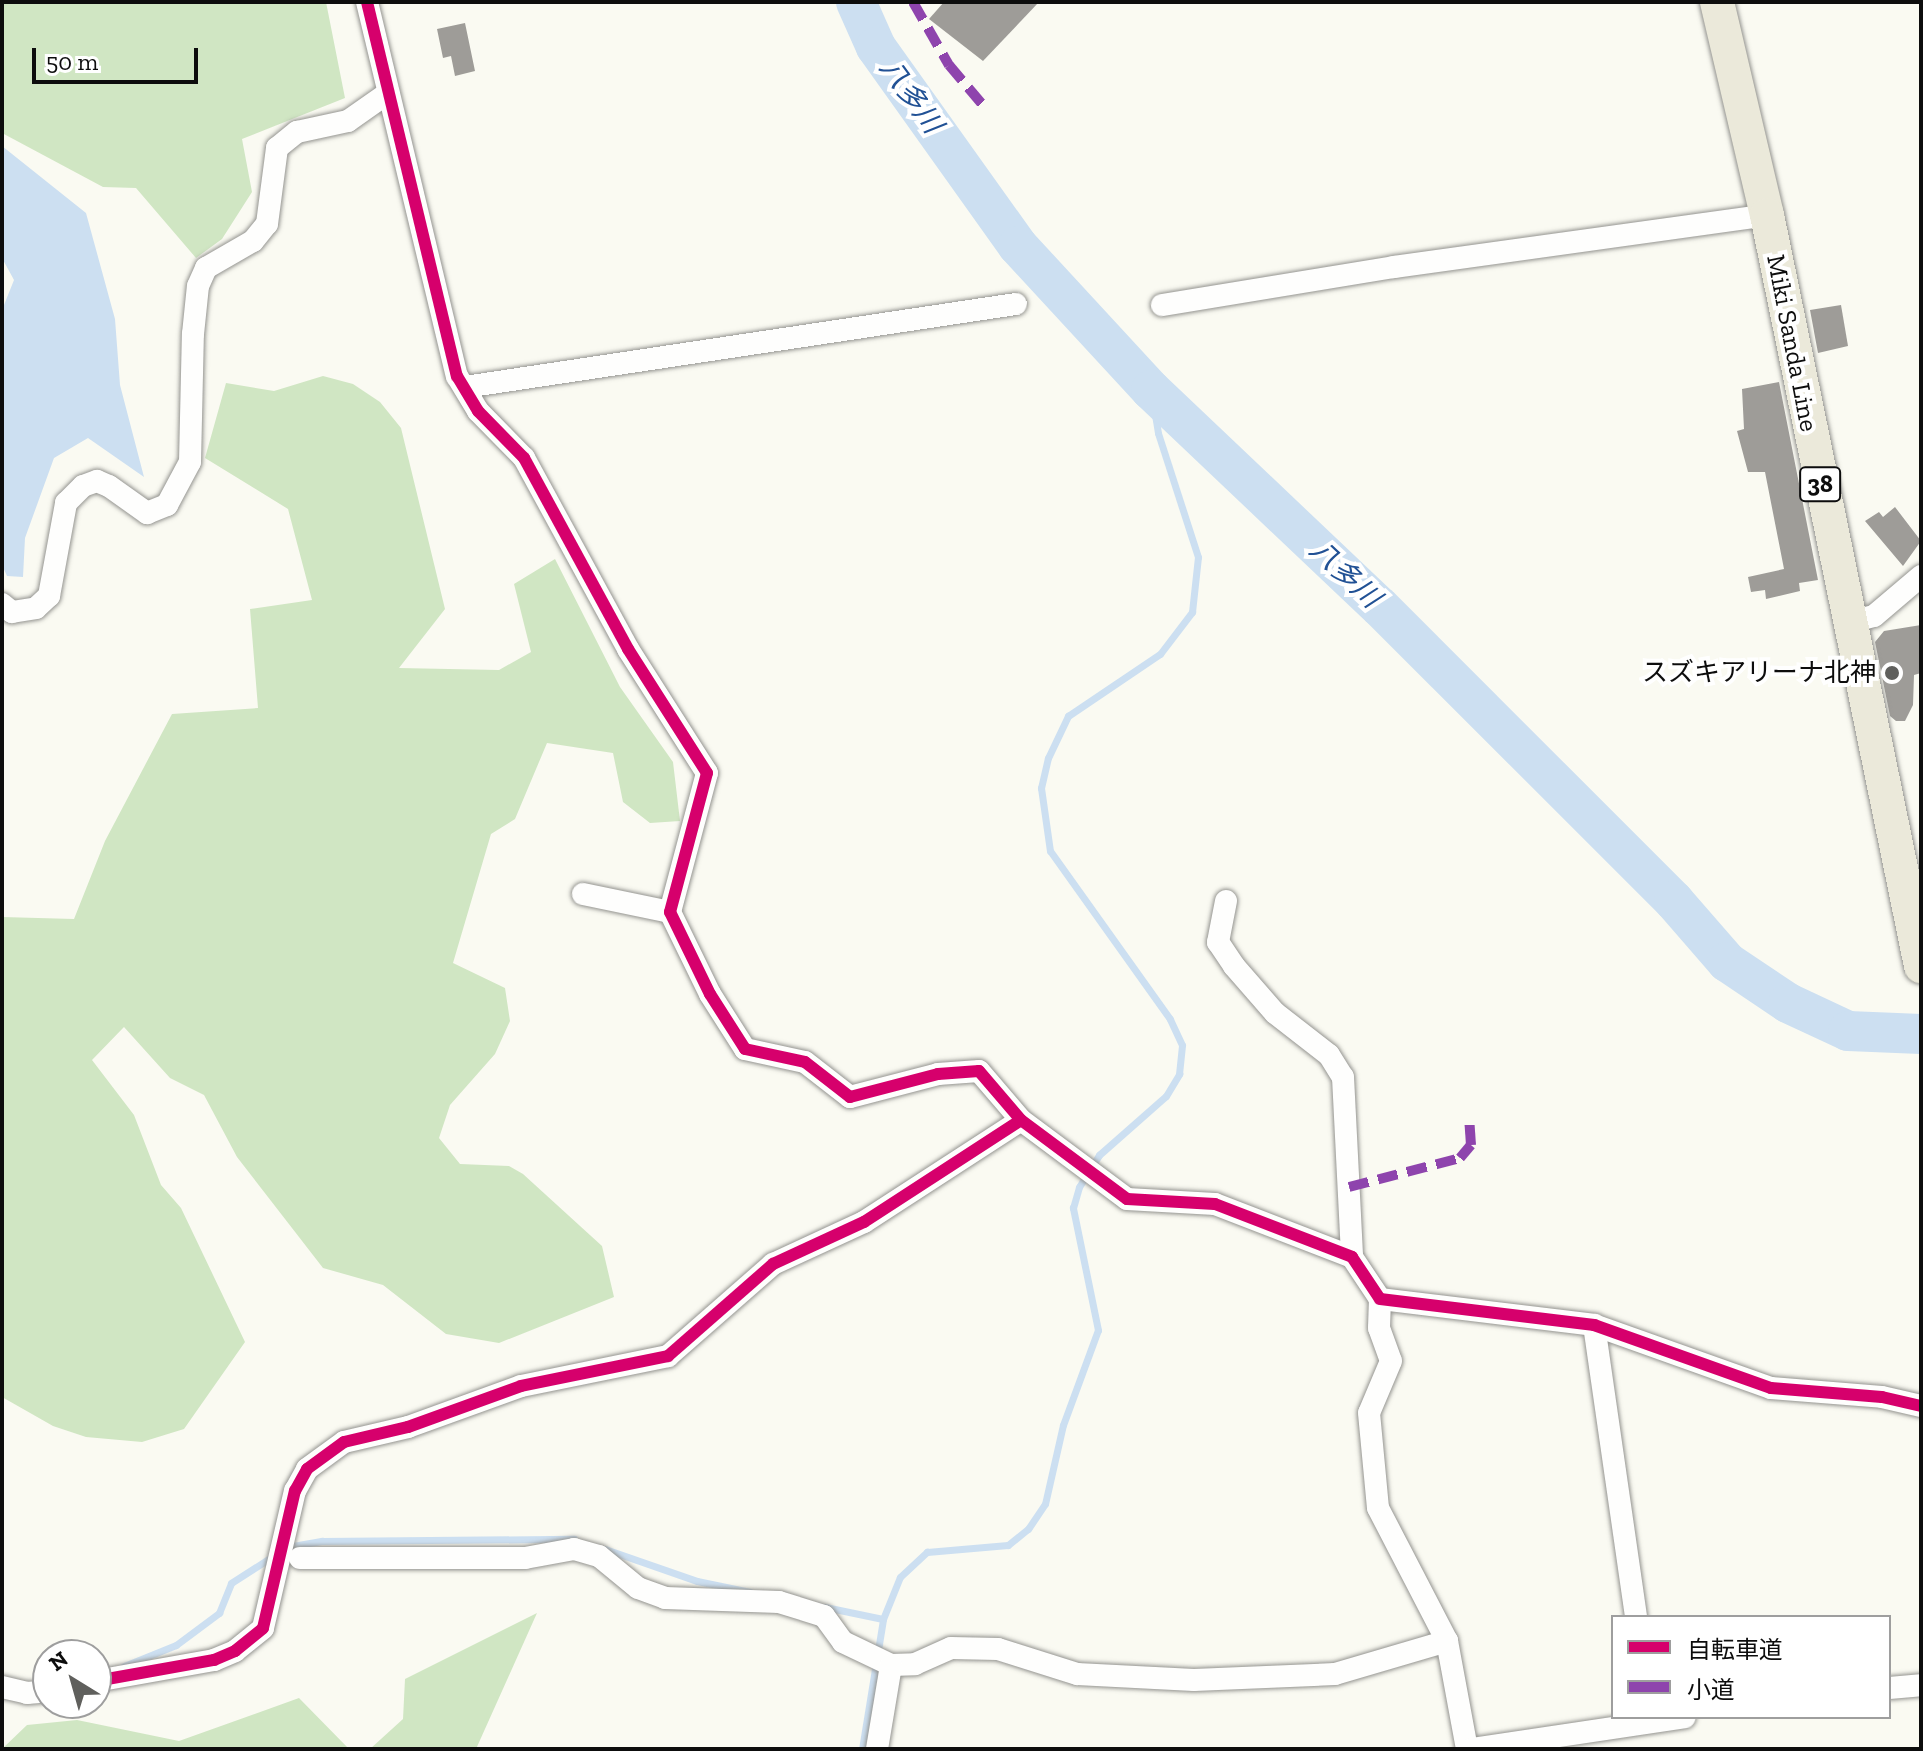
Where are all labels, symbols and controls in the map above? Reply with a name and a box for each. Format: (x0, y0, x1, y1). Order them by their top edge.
scale bar (36, 32, 202, 82)
text: 50 m (46, 47, 98, 76)
water label: 八多川 (873, 52, 949, 140)
street label: Miki Sanda Line (1760, 252, 1824, 434)
road number: 38 (1798, 464, 1842, 504)
water label: 八多川 (1303, 533, 1387, 615)
place label: スズキアリーナ北神 (1642, 657, 1876, 689)
marker: スズキアリーナ北神 (1883, 664, 1901, 682)
legend (1611, 1615, 1891, 1719)
text: 自転車道 (1687, 1635, 1783, 1664)
north arrow (32, 1639, 112, 1719)
text: N (44, 1645, 73, 1677)
text: 小道 (1687, 1675, 1735, 1704)

